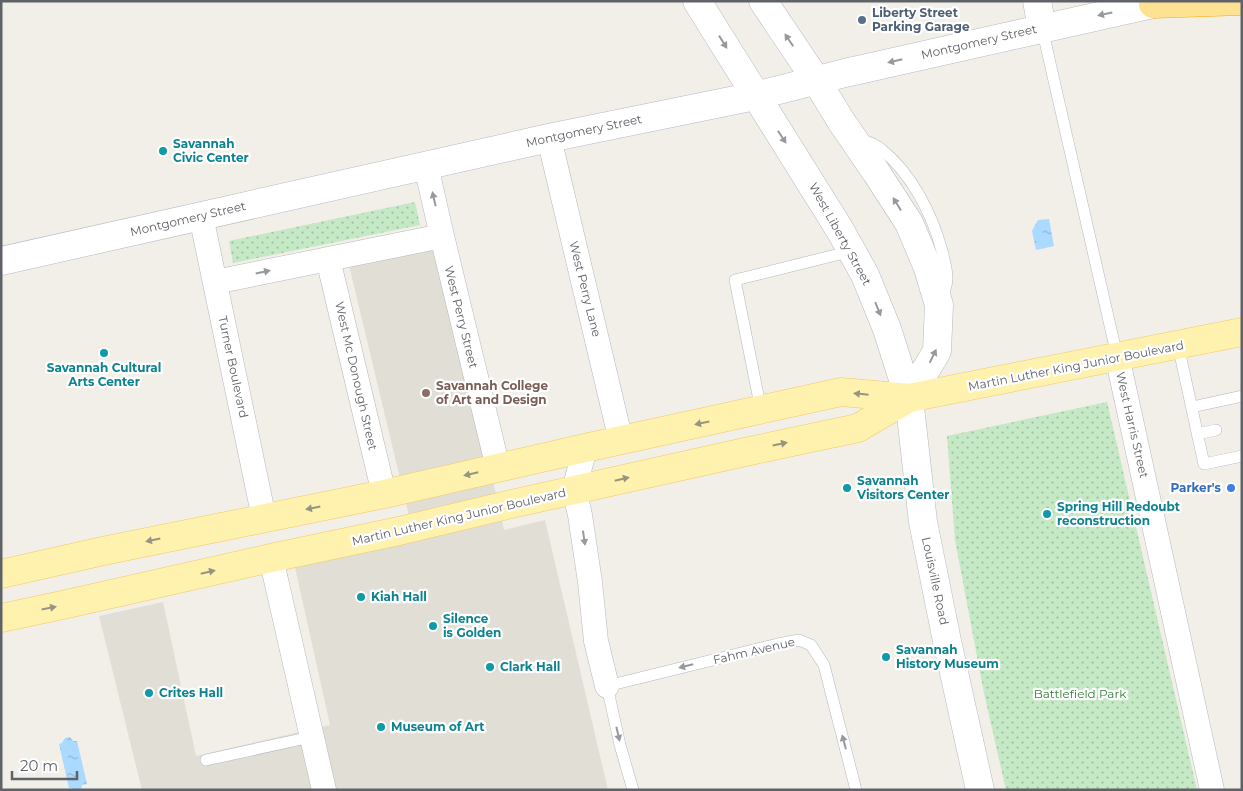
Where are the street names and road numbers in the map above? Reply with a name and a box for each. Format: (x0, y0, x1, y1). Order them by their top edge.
street label: Montgomery Street (920, 21, 1038, 62)
street label: Montgomery Street (525, 111, 643, 150)
street label: West Liberty Street (806, 180, 875, 288)
street label: Montgomery Street (129, 198, 247, 239)
street label: West Perry Lane (566, 239, 605, 338)
street label: West Perry Street (442, 264, 481, 370)
street label: West Mc Donough Street (332, 300, 381, 452)
street label: Turner Boulevard (215, 314, 252, 419)
street label: Martin Luther King Junior Boulevard (967, 337, 1185, 394)
street label: West Harris Street (1113, 370, 1152, 480)
street label: Martin Luther King Junior Boulevard (350, 485, 567, 548)
street label: Louisville Road (919, 536, 952, 626)
street label: Fahm Avenue (711, 634, 796, 667)

